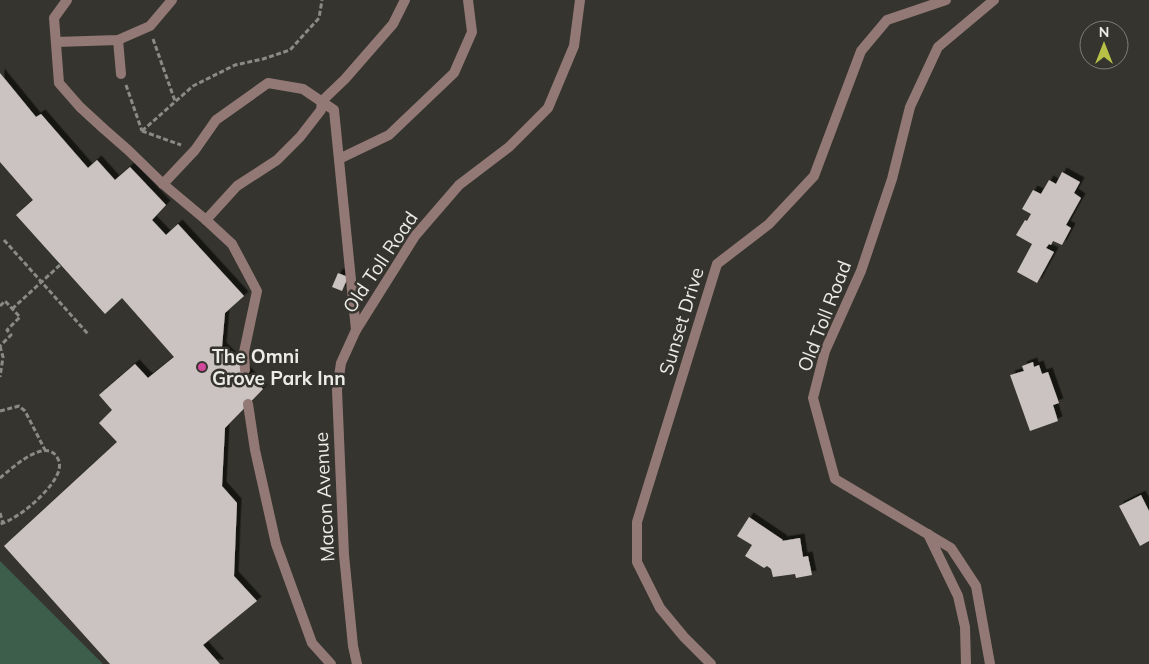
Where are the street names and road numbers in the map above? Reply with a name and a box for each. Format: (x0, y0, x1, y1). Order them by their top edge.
street label: Old Toll Road (337, 207, 423, 317)
street label: Old Toll Road (792, 257, 856, 375)
street label: Sunset Drive (653, 264, 709, 378)
street label: Macon Avenue (309, 431, 339, 563)

